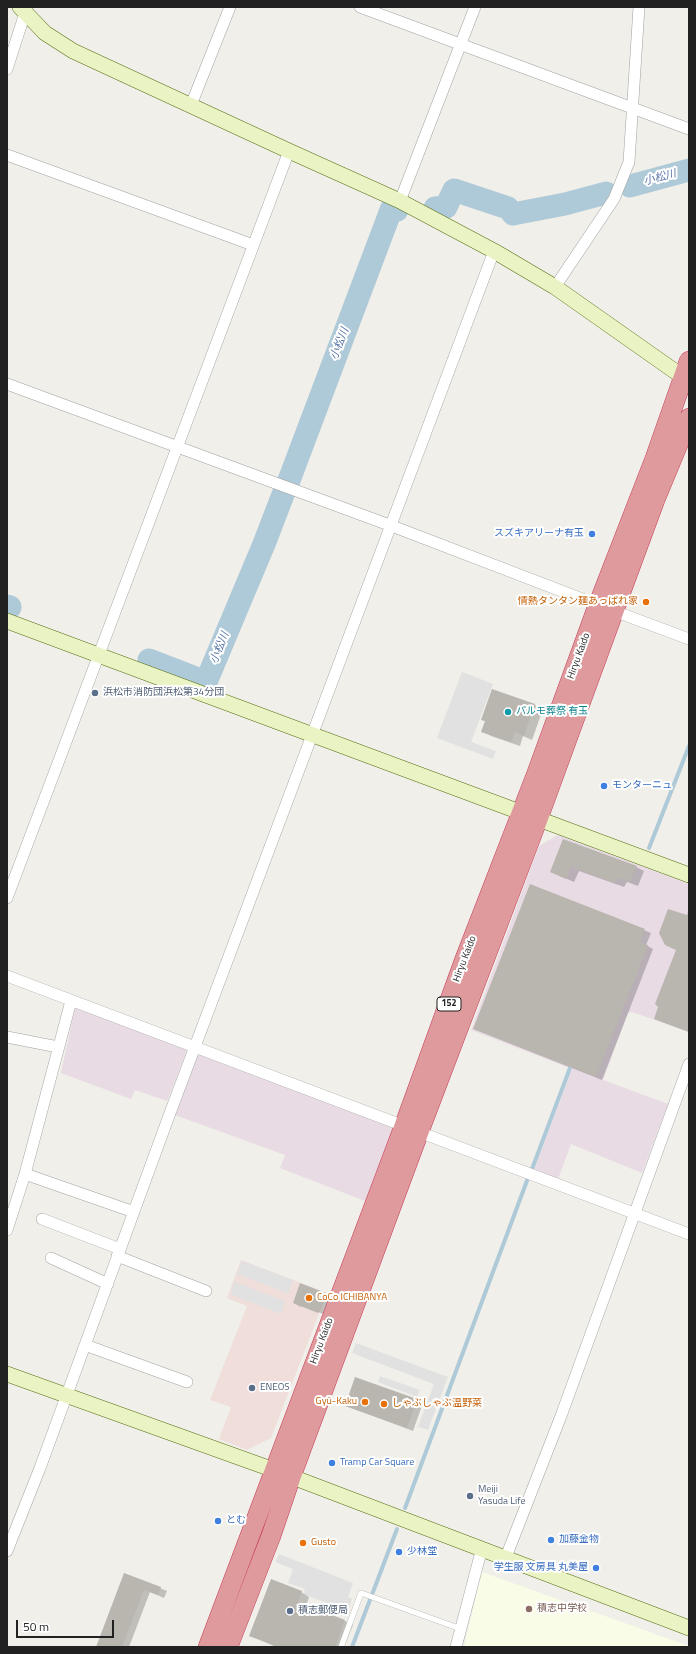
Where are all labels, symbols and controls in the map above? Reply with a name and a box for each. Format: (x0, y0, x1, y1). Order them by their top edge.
water label: 小松川 (642, 167, 678, 189)
water label: 小松川 (328, 326, 352, 362)
place label: スズキアリーナ有玉 (494, 528, 584, 540)
marker: スズキアリーナ有玉 (587, 529, 597, 539)
place label: 情熱タンタン麺あっぱれ家 (518, 596, 638, 608)
marker: 情熱タンタン麺あっぱれ家 (641, 597, 651, 607)
water label: 小松川 (208, 630, 232, 666)
street label: Hiryu Kaido (565, 631, 593, 681)
place label: 浜松市消防団浜松第34分団 (103, 687, 224, 699)
marker: 浜松市消防団浜松第34分団 (90, 688, 100, 698)
place label: パルモ葬祭 有玉 (516, 706, 588, 718)
marker: パルモ葬祭 有玉 (503, 707, 513, 717)
place label: モンターニュ (612, 780, 672, 792)
marker: モンターニュ (599, 781, 609, 791)
street label: Hiryu Kaido (451, 934, 479, 984)
road number: 152 (437, 997, 461, 1011)
place label: CoCo ICHIBANYA (317, 1292, 387, 1304)
marker: CoCo ICHIBANYA (304, 1293, 314, 1303)
street label: Hiryu Kaido (308, 1316, 336, 1366)
place label: ENEOS (260, 1382, 290, 1394)
marker: ENEOS (247, 1383, 257, 1393)
place label: Gyū-Kaku (316, 1396, 357, 1408)
marker: Gyū-Kaku (360, 1397, 370, 1407)
place label: しゃぶしゃぶ温野菜 (392, 1398, 482, 1410)
marker: しゃぶしゃぶ温野菜 (379, 1399, 389, 1409)
place label: Tramp Car Square (340, 1457, 414, 1469)
marker: Tramp Car Square (327, 1458, 337, 1468)
place label: Meiji Yasuda Life (478, 1484, 525, 1508)
marker: Meiji Yasuda Life (465, 1491, 475, 1501)
place label: とむ (226, 1515, 246, 1527)
marker: とむ (213, 1516, 223, 1526)
place label: 加藤金物 (559, 1534, 599, 1546)
marker: 加藤金物 (546, 1535, 556, 1545)
place label: Gusto (311, 1537, 336, 1549)
marker: Gusto (298, 1538, 308, 1548)
place label: 少林堂 (407, 1546, 437, 1558)
marker: 少林堂 (394, 1547, 404, 1557)
place label: 学生服 文房具 丸美屋 (494, 1562, 588, 1574)
marker: 学生服 文房具 丸美屋 (591, 1563, 601, 1573)
place label: 積志中学校 (537, 1603, 587, 1615)
marker: 積志中学校 (524, 1604, 534, 1614)
place label: 積志郵便局 (298, 1605, 348, 1617)
marker: 積志郵便局 (285, 1606, 295, 1616)
scale bar (18, 1612, 116, 1638)
text: 50 m (23, 1617, 49, 1636)

